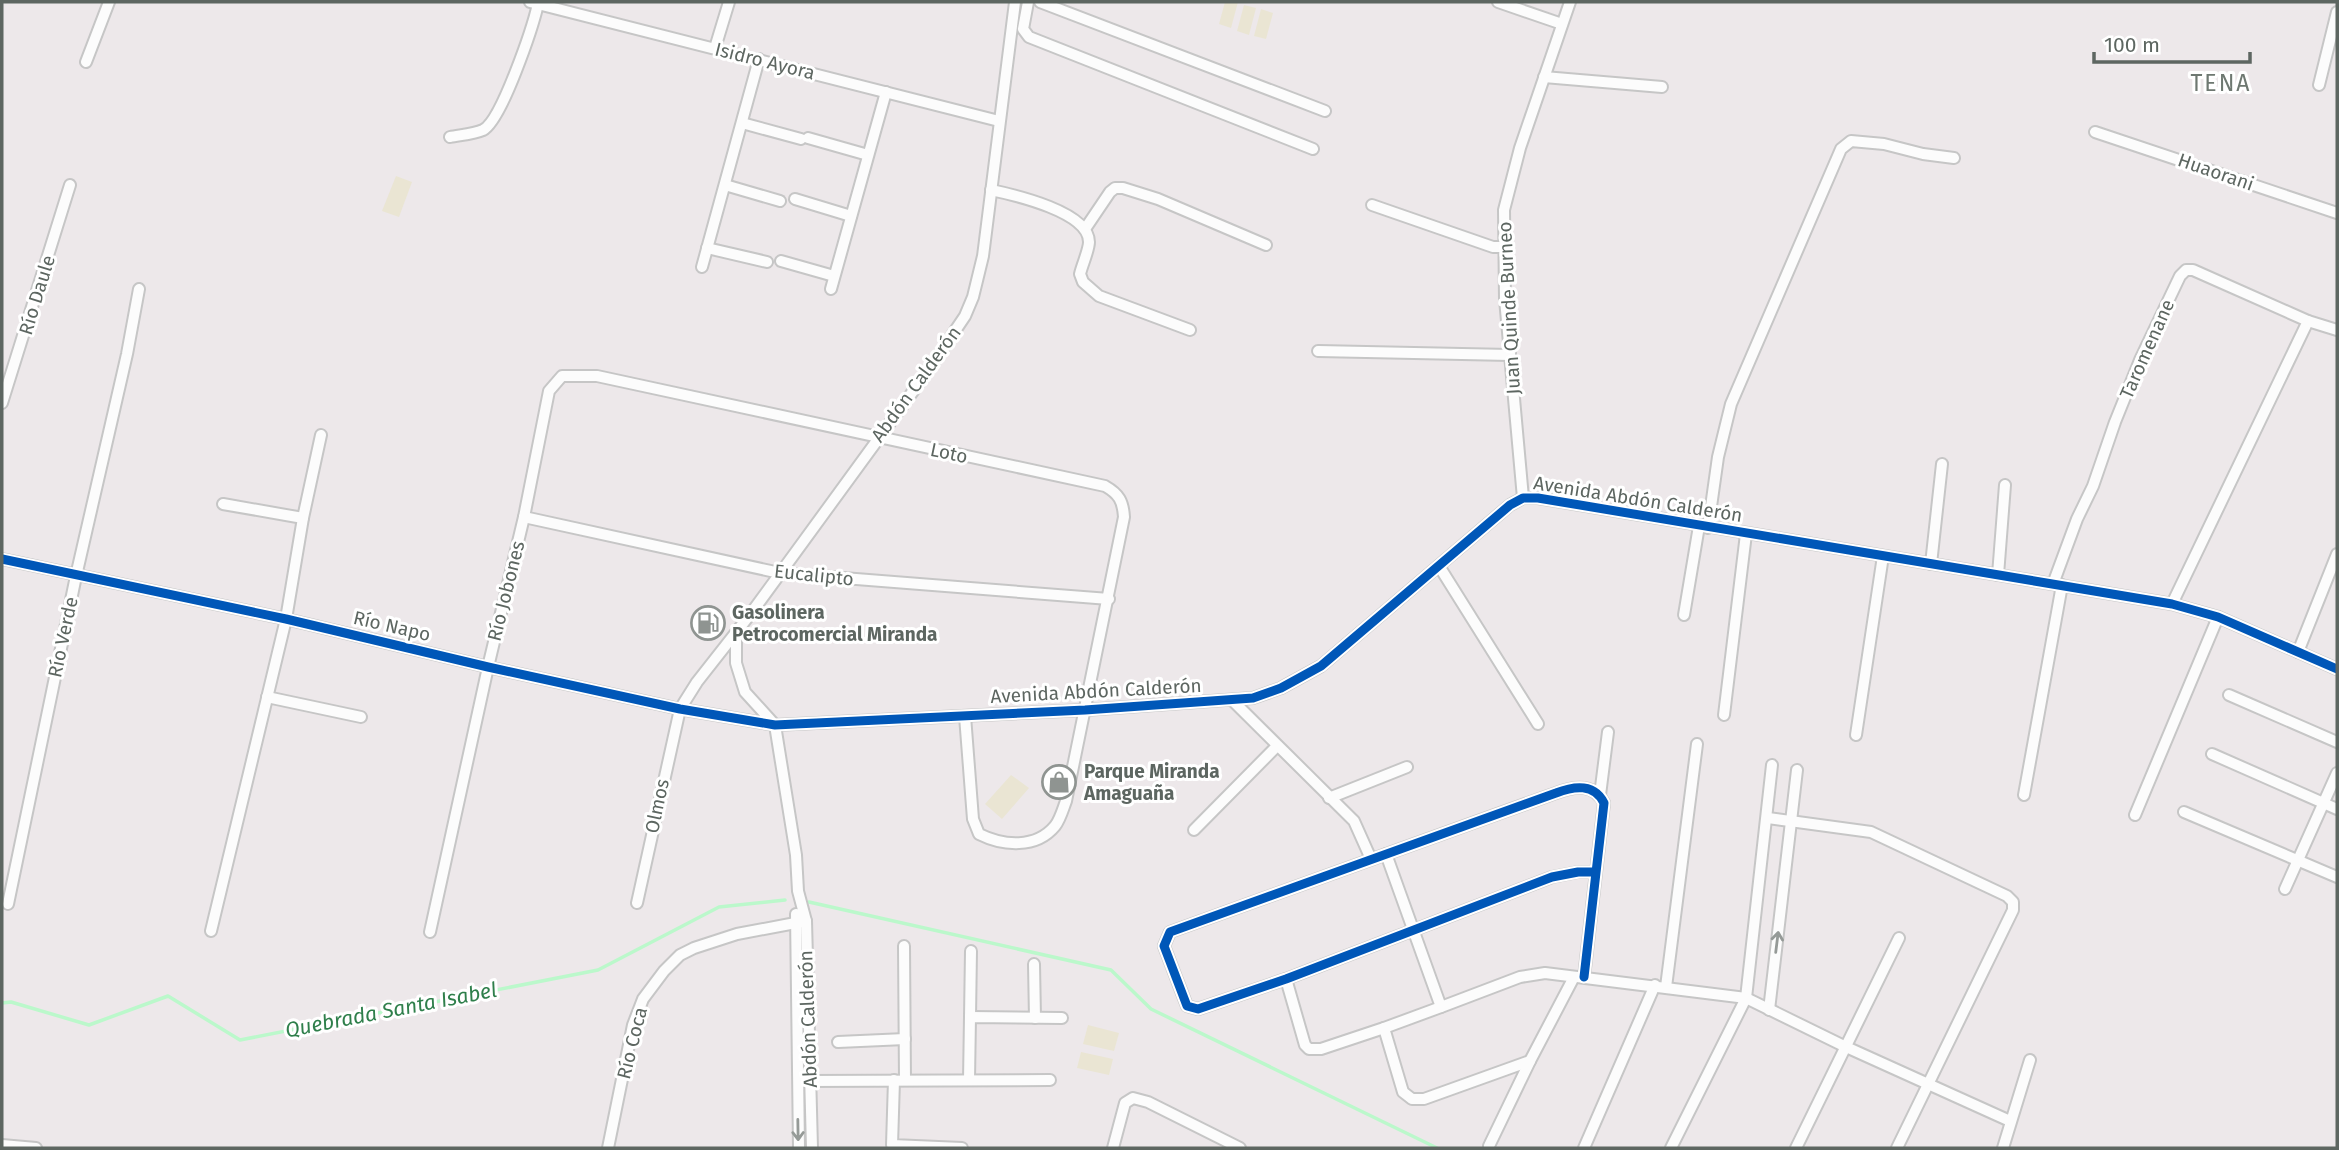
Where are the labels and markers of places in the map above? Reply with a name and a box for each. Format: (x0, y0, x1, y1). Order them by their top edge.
place label: Gasolinera Petrocomercial Miranda (732, 601, 937, 646)
fuel station icon: Gasolinera Petrocomercial Miranda (689, 604, 727, 642)
place label: Parque Miranda Amaguaña (1083, 760, 1220, 805)
shop icon: Parque Miranda Amaguaña (1040, 763, 1078, 801)

